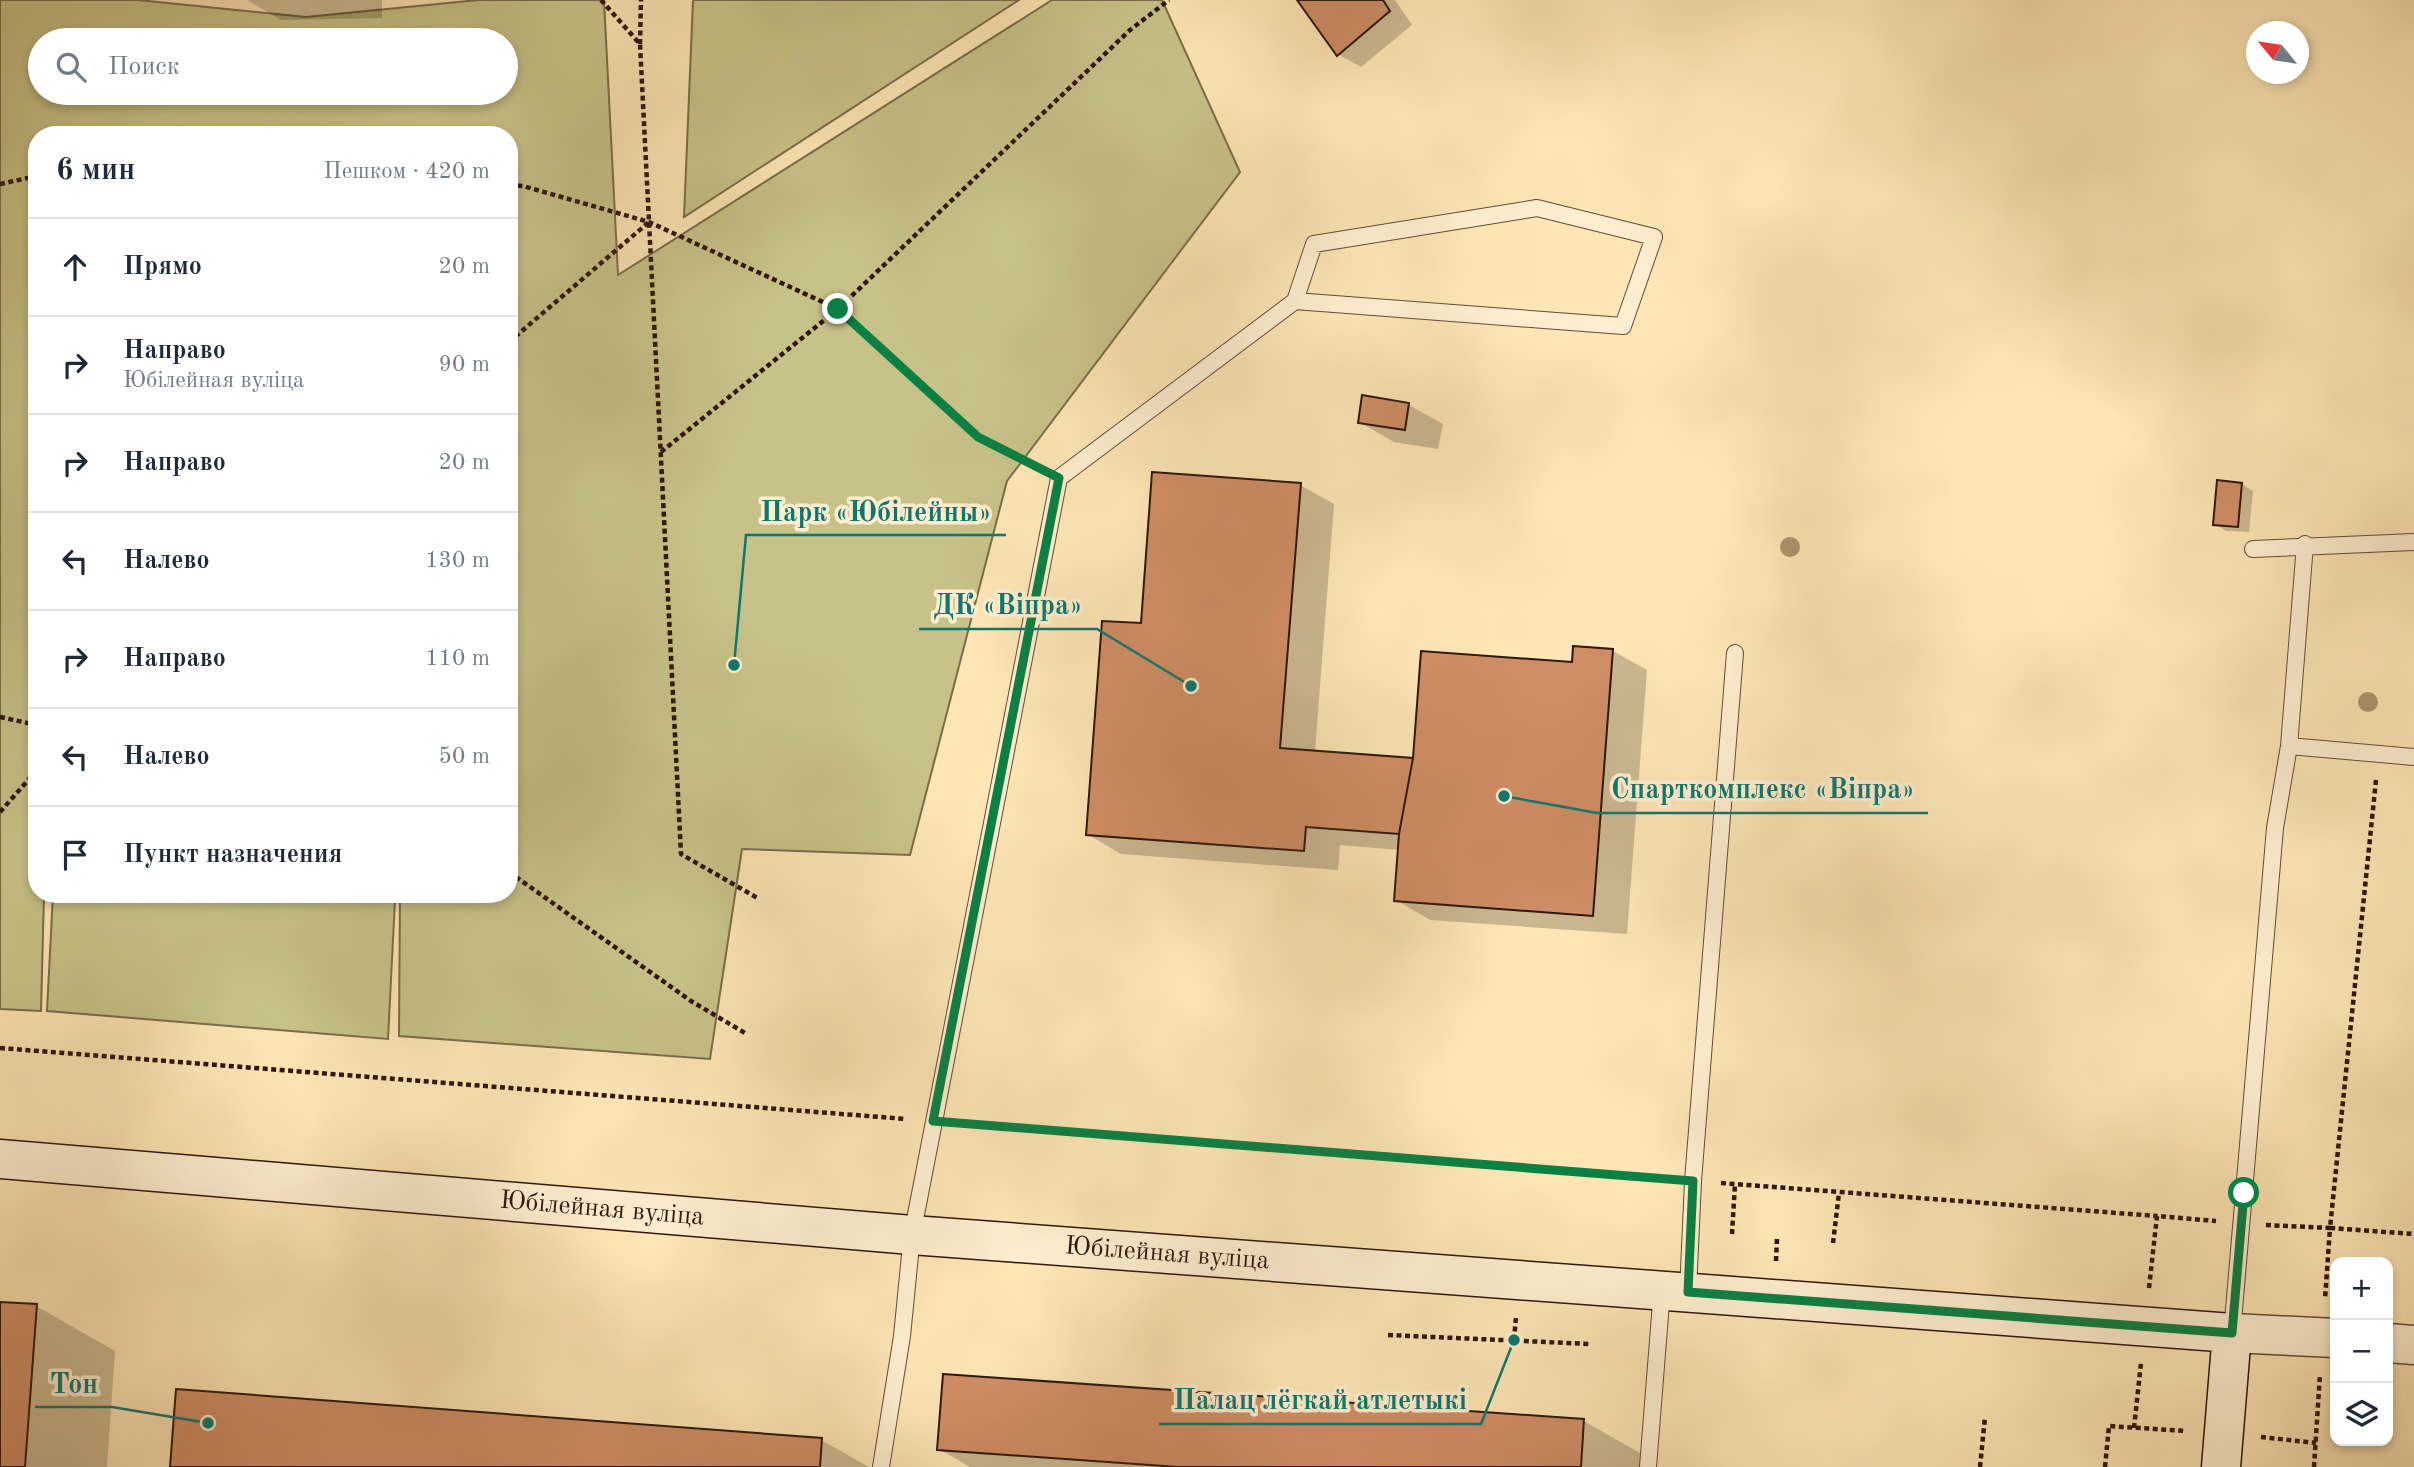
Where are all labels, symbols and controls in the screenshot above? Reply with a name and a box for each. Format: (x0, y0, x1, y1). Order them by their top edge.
north arrow (2246, 21, 2309, 84)
search box (28, 28, 518, 105)
icon: search (52, 48, 90, 86)
text: Поиск (108, 54, 180, 80)
text: 6 мин (56, 156, 135, 186)
text: Пешком · 420 m (324, 160, 490, 183)
icon: ahead (56, 248, 94, 286)
text: Прямо (123, 254, 202, 280)
text: 20 m (439, 255, 490, 278)
route end (822, 293, 853, 324)
text: Направо (123, 338, 226, 364)
icon: right (56, 346, 94, 384)
text: 90 m (439, 353, 490, 376)
text: Юбілейная вуліца (123, 369, 304, 392)
icon: right (56, 444, 94, 482)
text: Направо (123, 450, 226, 476)
text: 20 m (439, 451, 490, 474)
callout: Парк «Юбілейны» (746, 486, 1006, 535)
text: Парк «Юбілейны» (760, 499, 992, 528)
icon: left (56, 542, 94, 580)
text: Налево (123, 548, 210, 574)
text: 130 m (425, 549, 490, 572)
callout: ДК «Віпра» (919, 580, 1097, 629)
text: ДК «Віпра» (933, 592, 1083, 621)
icon: right (56, 640, 94, 678)
text: Направо (123, 646, 226, 672)
text: 110 m (425, 647, 490, 670)
icon: left (56, 738, 94, 776)
text: Налево (123, 744, 210, 770)
text: 50 m (439, 745, 490, 768)
callout: Спарткомплекс «Віпра» (1597, 764, 1928, 813)
text: Спарткомплекс «Віпра» (1611, 776, 1915, 805)
icon: arrive (56, 836, 94, 874)
text: Пункт назначения (123, 842, 342, 868)
route start (2228, 1177, 2259, 1208)
street label: Юбілейная вуліца (499, 1188, 705, 1231)
street label: Юбілейная вуліца (1064, 1233, 1270, 1275)
map controls (2330, 1257, 2393, 1446)
button: + (2330, 1257, 2393, 1320)
button: − (2330, 1320, 2393, 1383)
callout: Тон (35, 1358, 112, 1407)
text: Тон (50, 1372, 98, 1400)
callout: Палац лёгкай атлетыкі (1159, 1375, 1481, 1424)
button: layers (2330, 1383, 2393, 1446)
text: Палац лёгкай атлетыкі (1173, 1387, 1467, 1416)

